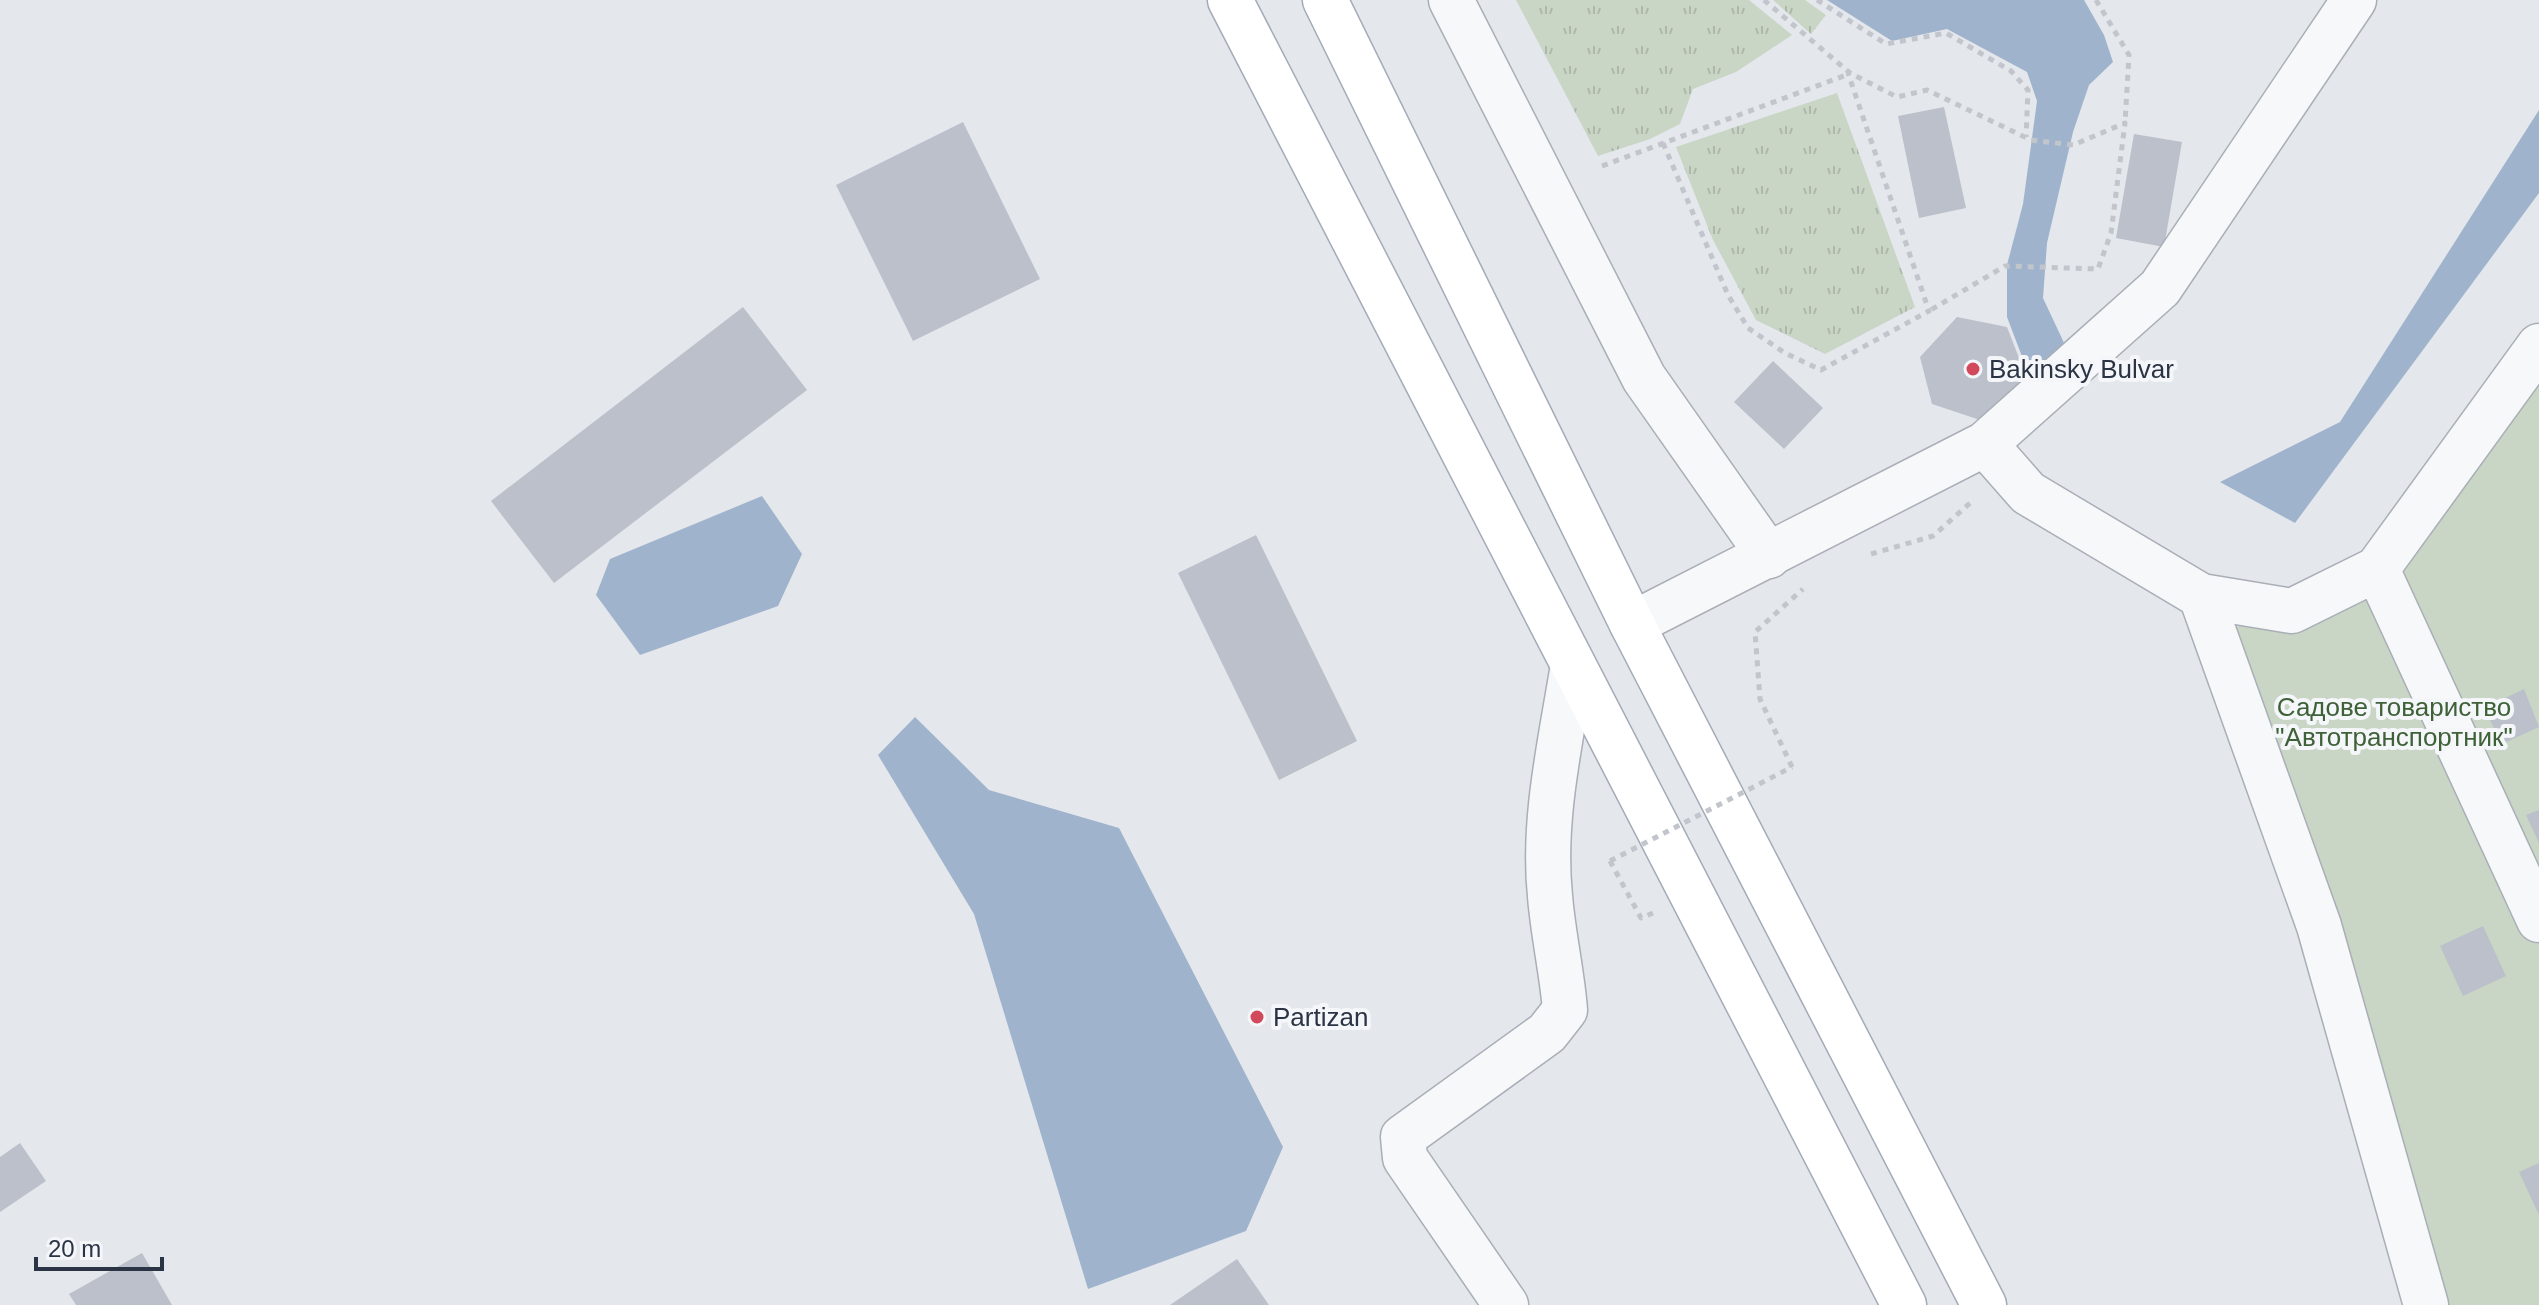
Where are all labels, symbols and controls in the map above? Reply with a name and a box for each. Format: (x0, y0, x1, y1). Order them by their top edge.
place label: Bakinsky Bulvar (1989, 354, 2174, 384)
marker: Bakinsky Bulvar (1964, 360, 1982, 378)
park label: Садове товариство "Автотранспортник" (2275, 692, 2513, 752)
place label: Partizan (1273, 1002, 1368, 1032)
marker: Partizan (1248, 1008, 1266, 1026)
scale bar (36, 1221, 162, 1271)
text: 20 m (48, 1235, 101, 1262)

